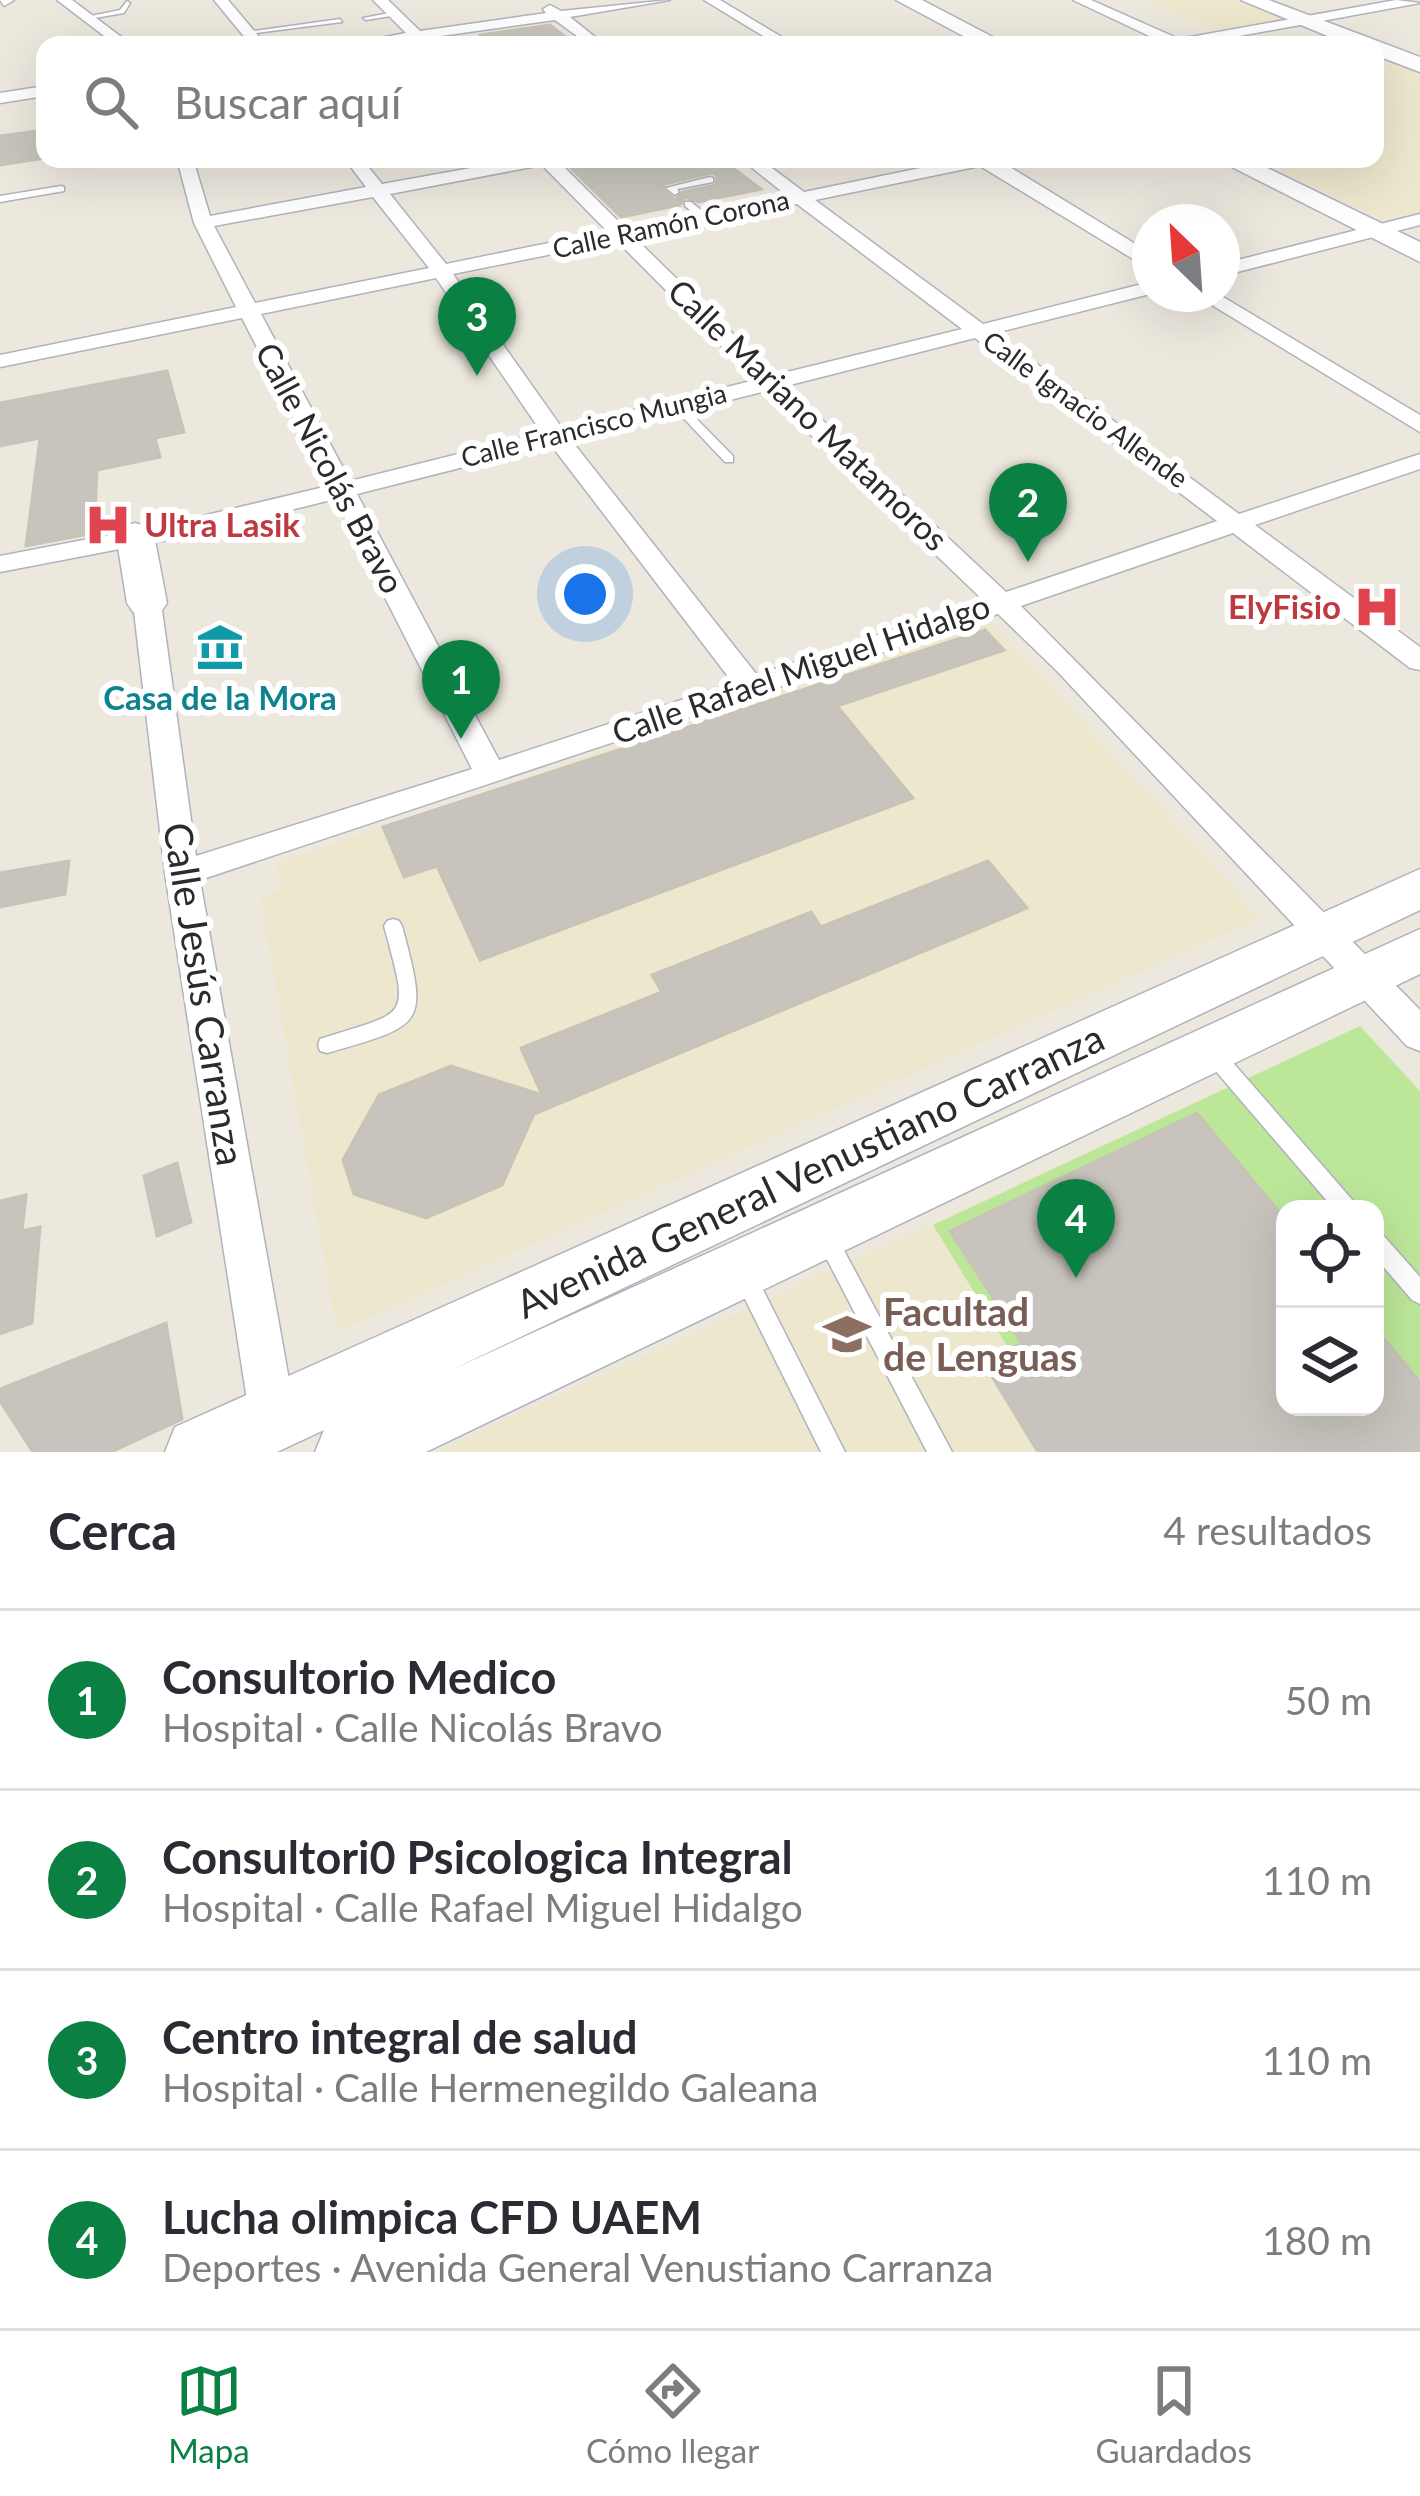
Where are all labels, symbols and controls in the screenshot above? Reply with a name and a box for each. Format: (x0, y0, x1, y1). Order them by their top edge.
search box (36, 36, 1384, 168)
icon: search (78, 69, 144, 135)
text: Buscar aquí (174, 75, 401, 129)
street label: Calle Ramón Corona (549, 182, 792, 265)
north arrow (1132, 204, 1240, 312)
street label: Calle Mariano Matamoros (661, 270, 957, 558)
pin: 3 (438, 277, 516, 376)
street label: Calle Ignacio Allende (977, 323, 1195, 494)
street label: Calle Nicolás Bravo (248, 335, 414, 600)
street label: Calle Francisco Mungia (457, 376, 730, 474)
pin: 2 (989, 463, 1067, 562)
hospital icon: Ultra Lasik (83, 500, 133, 550)
place label: Ultra Lasik (144, 504, 300, 544)
your location (555, 564, 615, 624)
hospital icon: ElyFisio (1352, 582, 1402, 632)
street label: Calle Rafael Miguel Hidalgo (607, 585, 995, 752)
place label: ElyFisio (1228, 586, 1341, 626)
museum icon: Casa de la Mora (195, 622, 245, 672)
pin: 1 (422, 640, 500, 739)
place label: Casa de la Mora (103, 677, 337, 717)
street label: Calle Jesús Carranza (155, 819, 255, 1169)
street label: Avenida General Venustiano Carranza (508, 1013, 1111, 1327)
pin: 4 (1037, 1179, 1115, 1278)
map controls (1276, 1200, 1384, 1416)
button: locate (1276, 1200, 1384, 1308)
place label: Facultad de Lenguas (883, 1288, 1077, 1379)
button: layers (1276, 1308, 1384, 1416)
school or university icon: Facultad de Lenguas (822, 1309, 872, 1359)
text: Cerca (48, 1500, 177, 1561)
text: 4 resultados (1163, 1507, 1372, 1553)
text: Consultorio Medico (162, 1650, 556, 1704)
text: 1 (76, 1677, 98, 1723)
text: 50 m (1285, 1677, 1372, 1723)
text: Hospital · Calle Nicolás Bravo (162, 1704, 663, 1750)
text: Consultori0 Psicologica Integral (162, 1830, 793, 1884)
text: 2 (76, 1857, 98, 1903)
text: 110 m (1262, 1857, 1372, 1903)
text: Hospital · Calle Rafael Miguel Hidalgo (162, 1884, 803, 1930)
text: Centro integral de salud (162, 2010, 638, 2064)
text: 3 (76, 2037, 98, 2083)
text: 110 m (1262, 2037, 1372, 2083)
text: Hospital · Calle Hermenegildo Galeana (162, 2064, 818, 2110)
text: Lucha olimpica CFD UAEM (162, 2190, 702, 2244)
text: 4 (76, 2217, 98, 2263)
text: 180 m (1262, 2217, 1372, 2263)
text: Deportes · Avenida General Venustiano Carranza (162, 2244, 993, 2290)
tab: Mapa (168, 2358, 250, 2470)
tab: Cómo llegar (586, 2358, 759, 2470)
tab: Guardados (1095, 2358, 1252, 2470)

